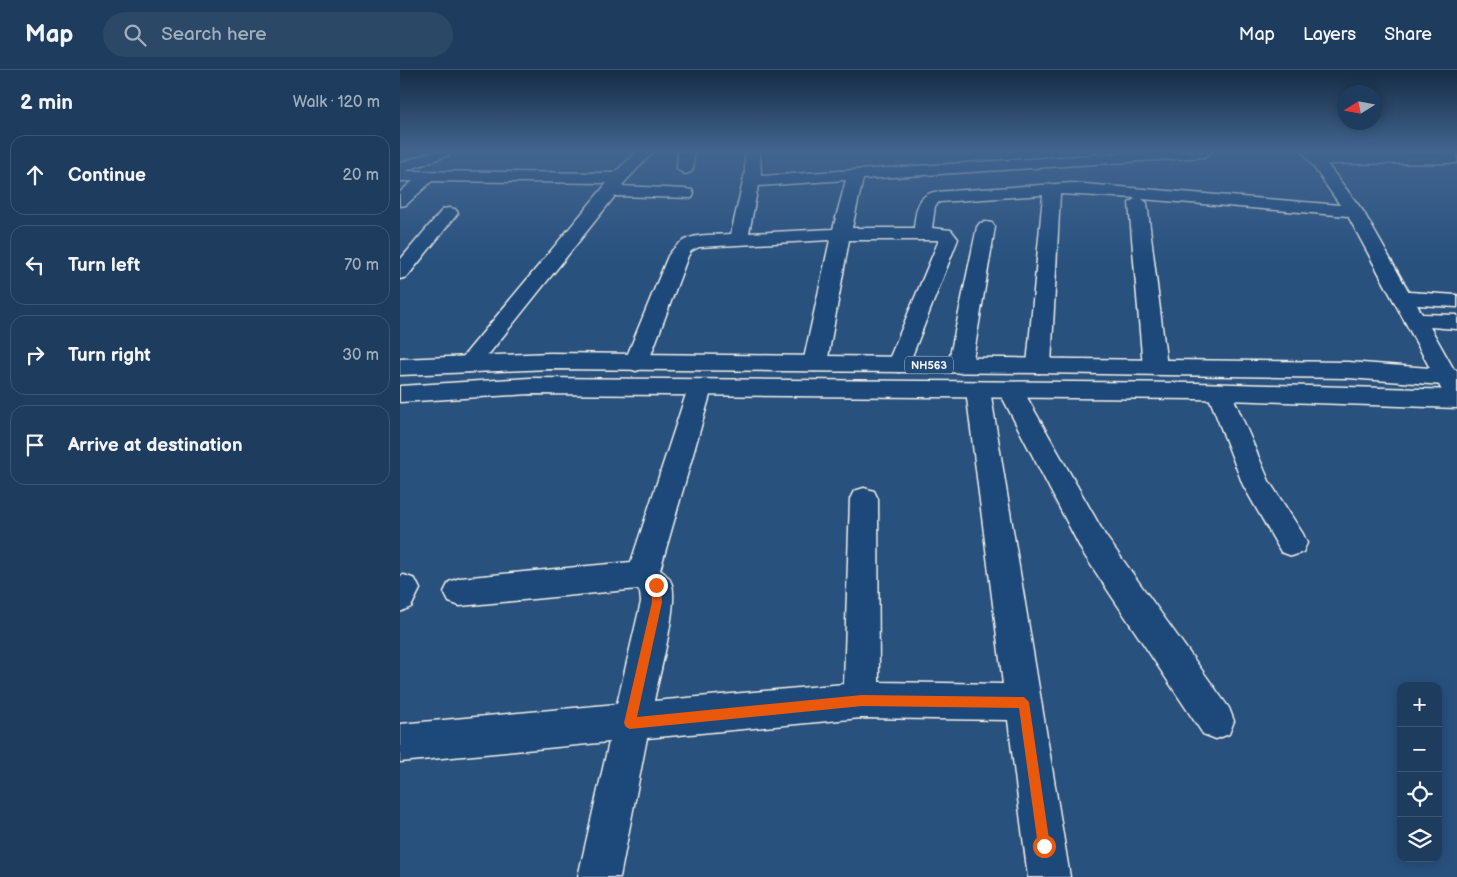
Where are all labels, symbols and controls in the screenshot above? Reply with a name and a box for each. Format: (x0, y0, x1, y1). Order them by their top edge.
search box (103, 12, 453, 57)
text: Map (25, 20, 73, 49)
icon: search (121, 21, 149, 49)
text: Search here (161, 23, 267, 46)
text: Map (1239, 24, 1275, 45)
text: Layers (1303, 24, 1356, 45)
text: Share (1384, 24, 1432, 45)
north arrow (1337, 85, 1382, 130)
text: 2 min (20, 90, 73, 115)
text: Walk · 120 m (293, 93, 380, 112)
icon: ahead (21, 161, 49, 189)
text: Continue (68, 164, 146, 187)
text: 20 m (343, 166, 379, 185)
icon: left (21, 251, 49, 279)
text: Turn left (68, 254, 140, 277)
text: 70 m (344, 256, 379, 275)
icon: right (21, 341, 49, 369)
text: Turn right (68, 344, 151, 367)
text: 30 m (342, 346, 379, 365)
road number: NH563 (905, 356, 953, 374)
icon: arrive (21, 431, 49, 459)
text: Arrive at destination (68, 434, 243, 457)
route end (645, 574, 668, 597)
map controls (1397, 682, 1442, 862)
button: + (1397, 682, 1442, 727)
button: − (1397, 727, 1442, 772)
button: locate (1397, 772, 1442, 817)
button: layers (1397, 817, 1442, 862)
route start (1033, 835, 1056, 858)

